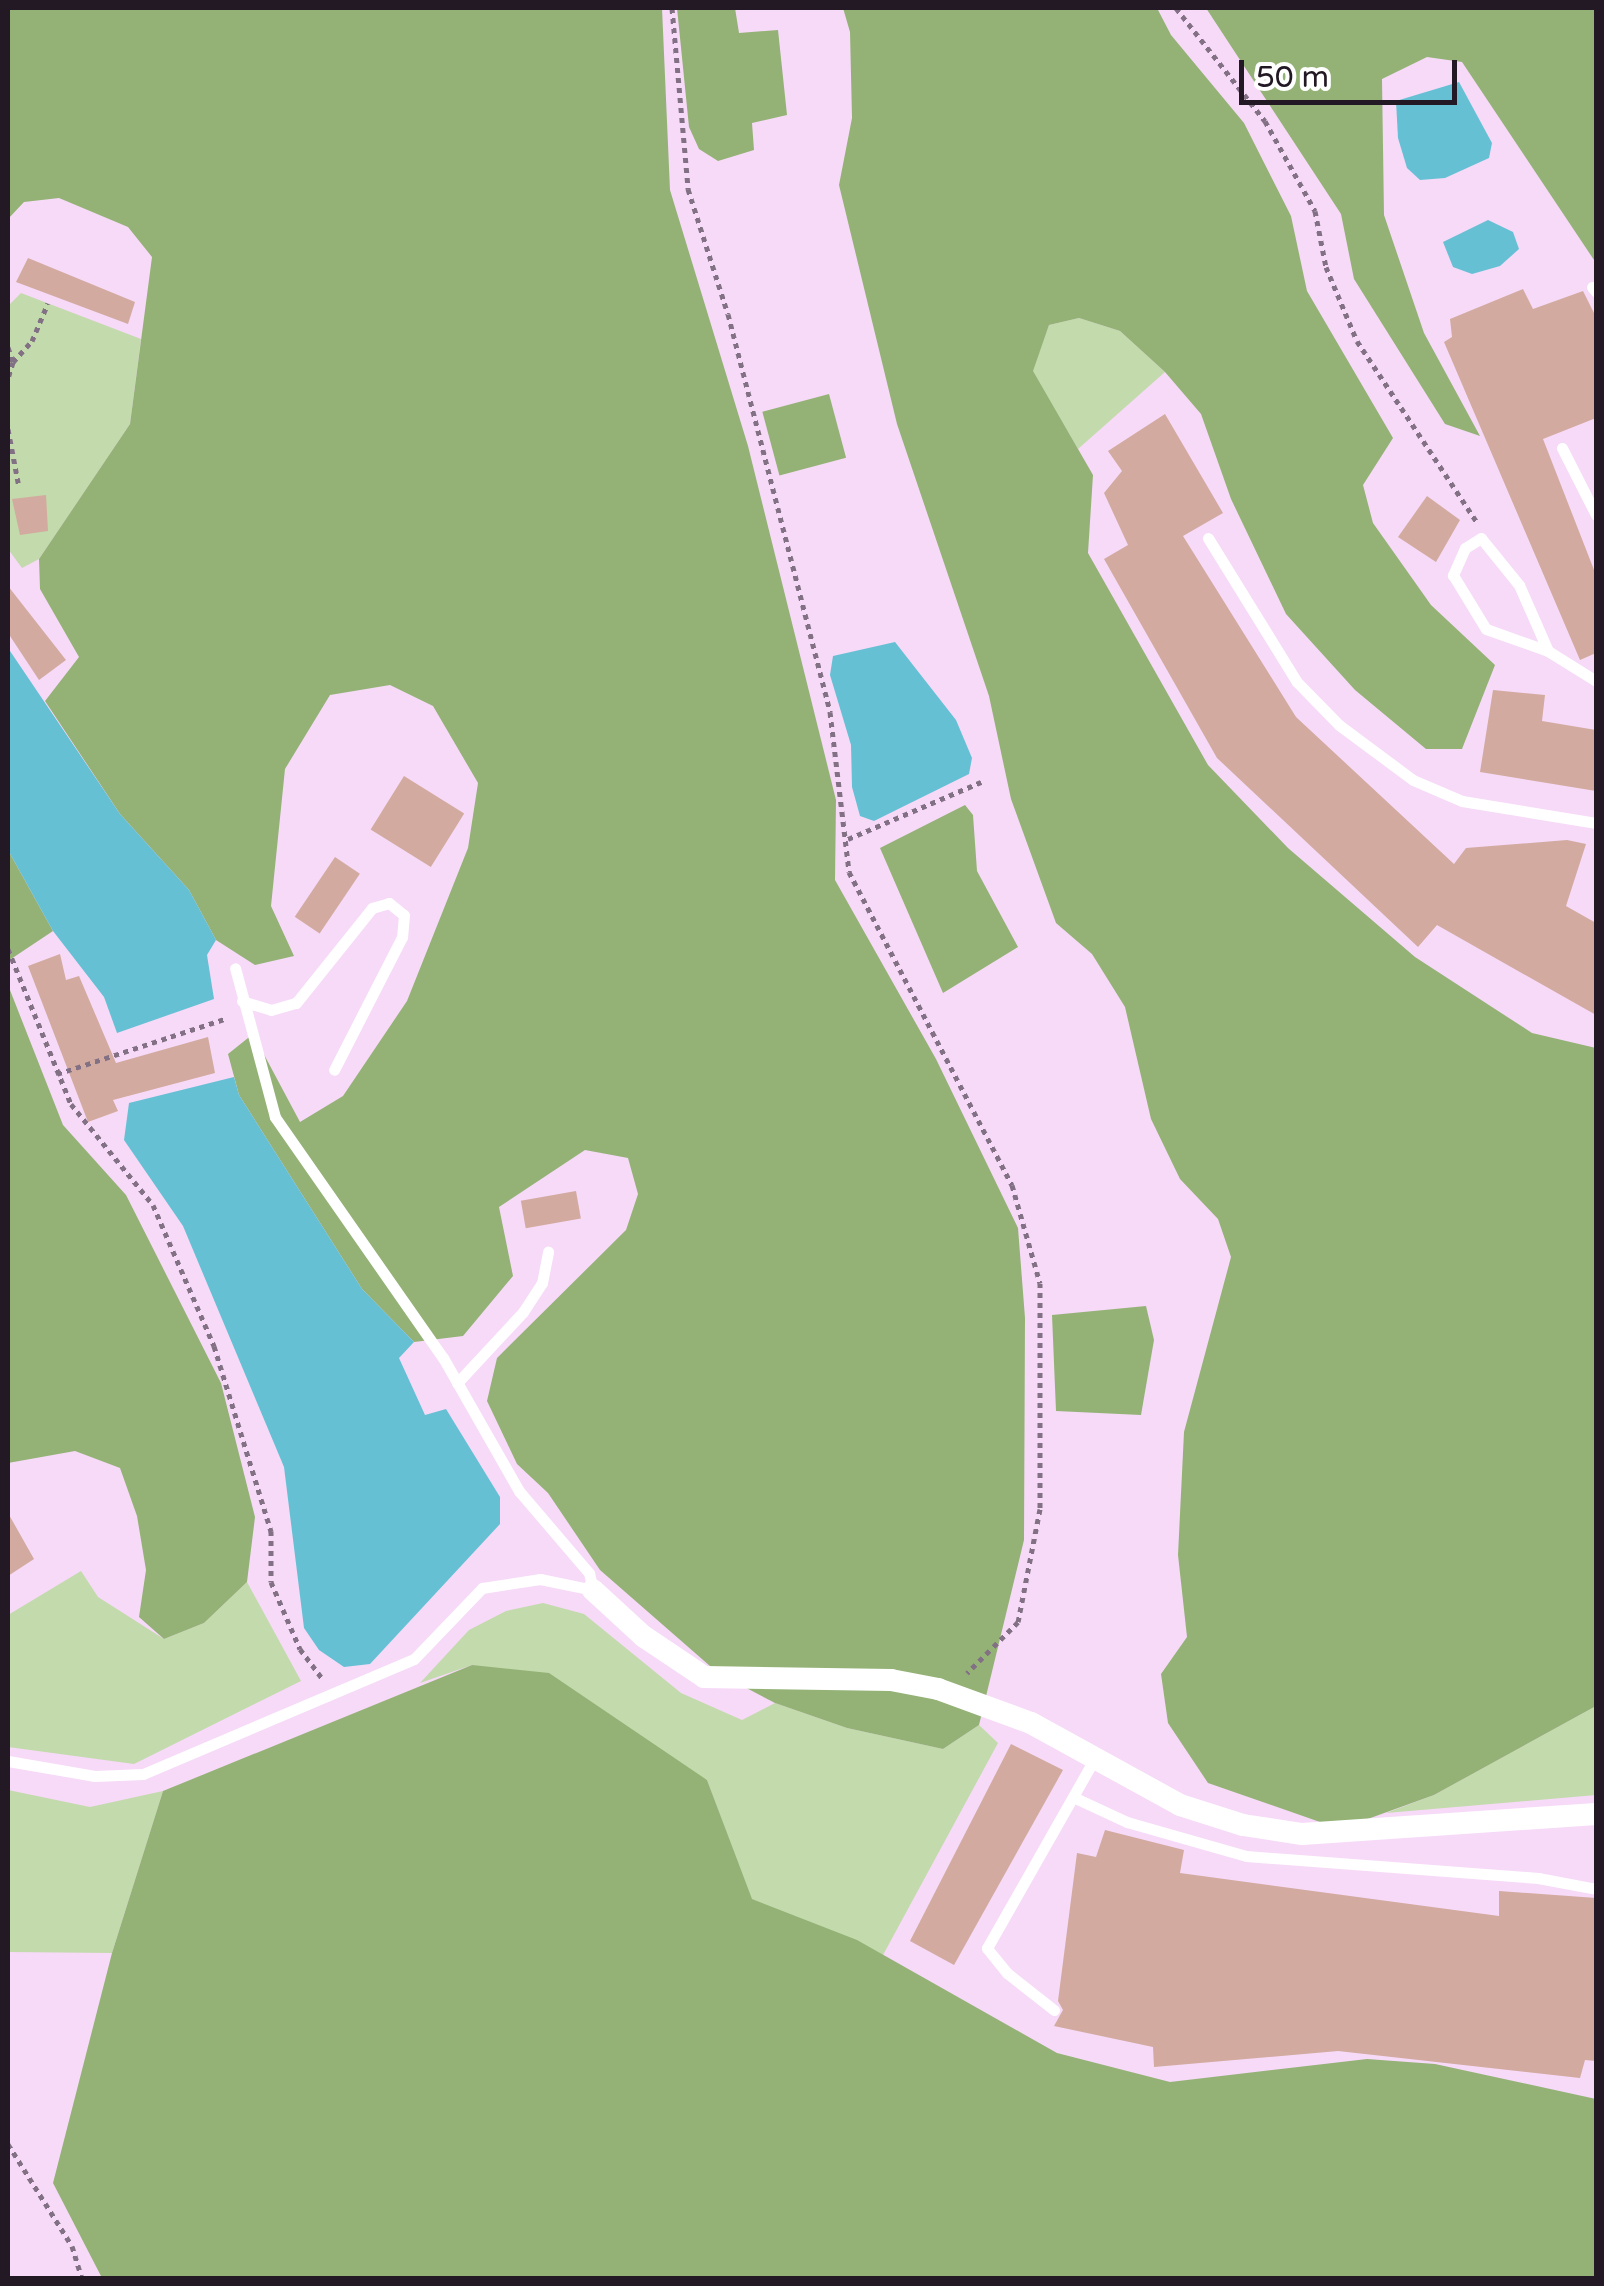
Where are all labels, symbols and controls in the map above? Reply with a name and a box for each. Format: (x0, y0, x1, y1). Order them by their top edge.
scale bar (1244, 40, 1462, 102)
text: 50 m (1256, 59, 1329, 96)

